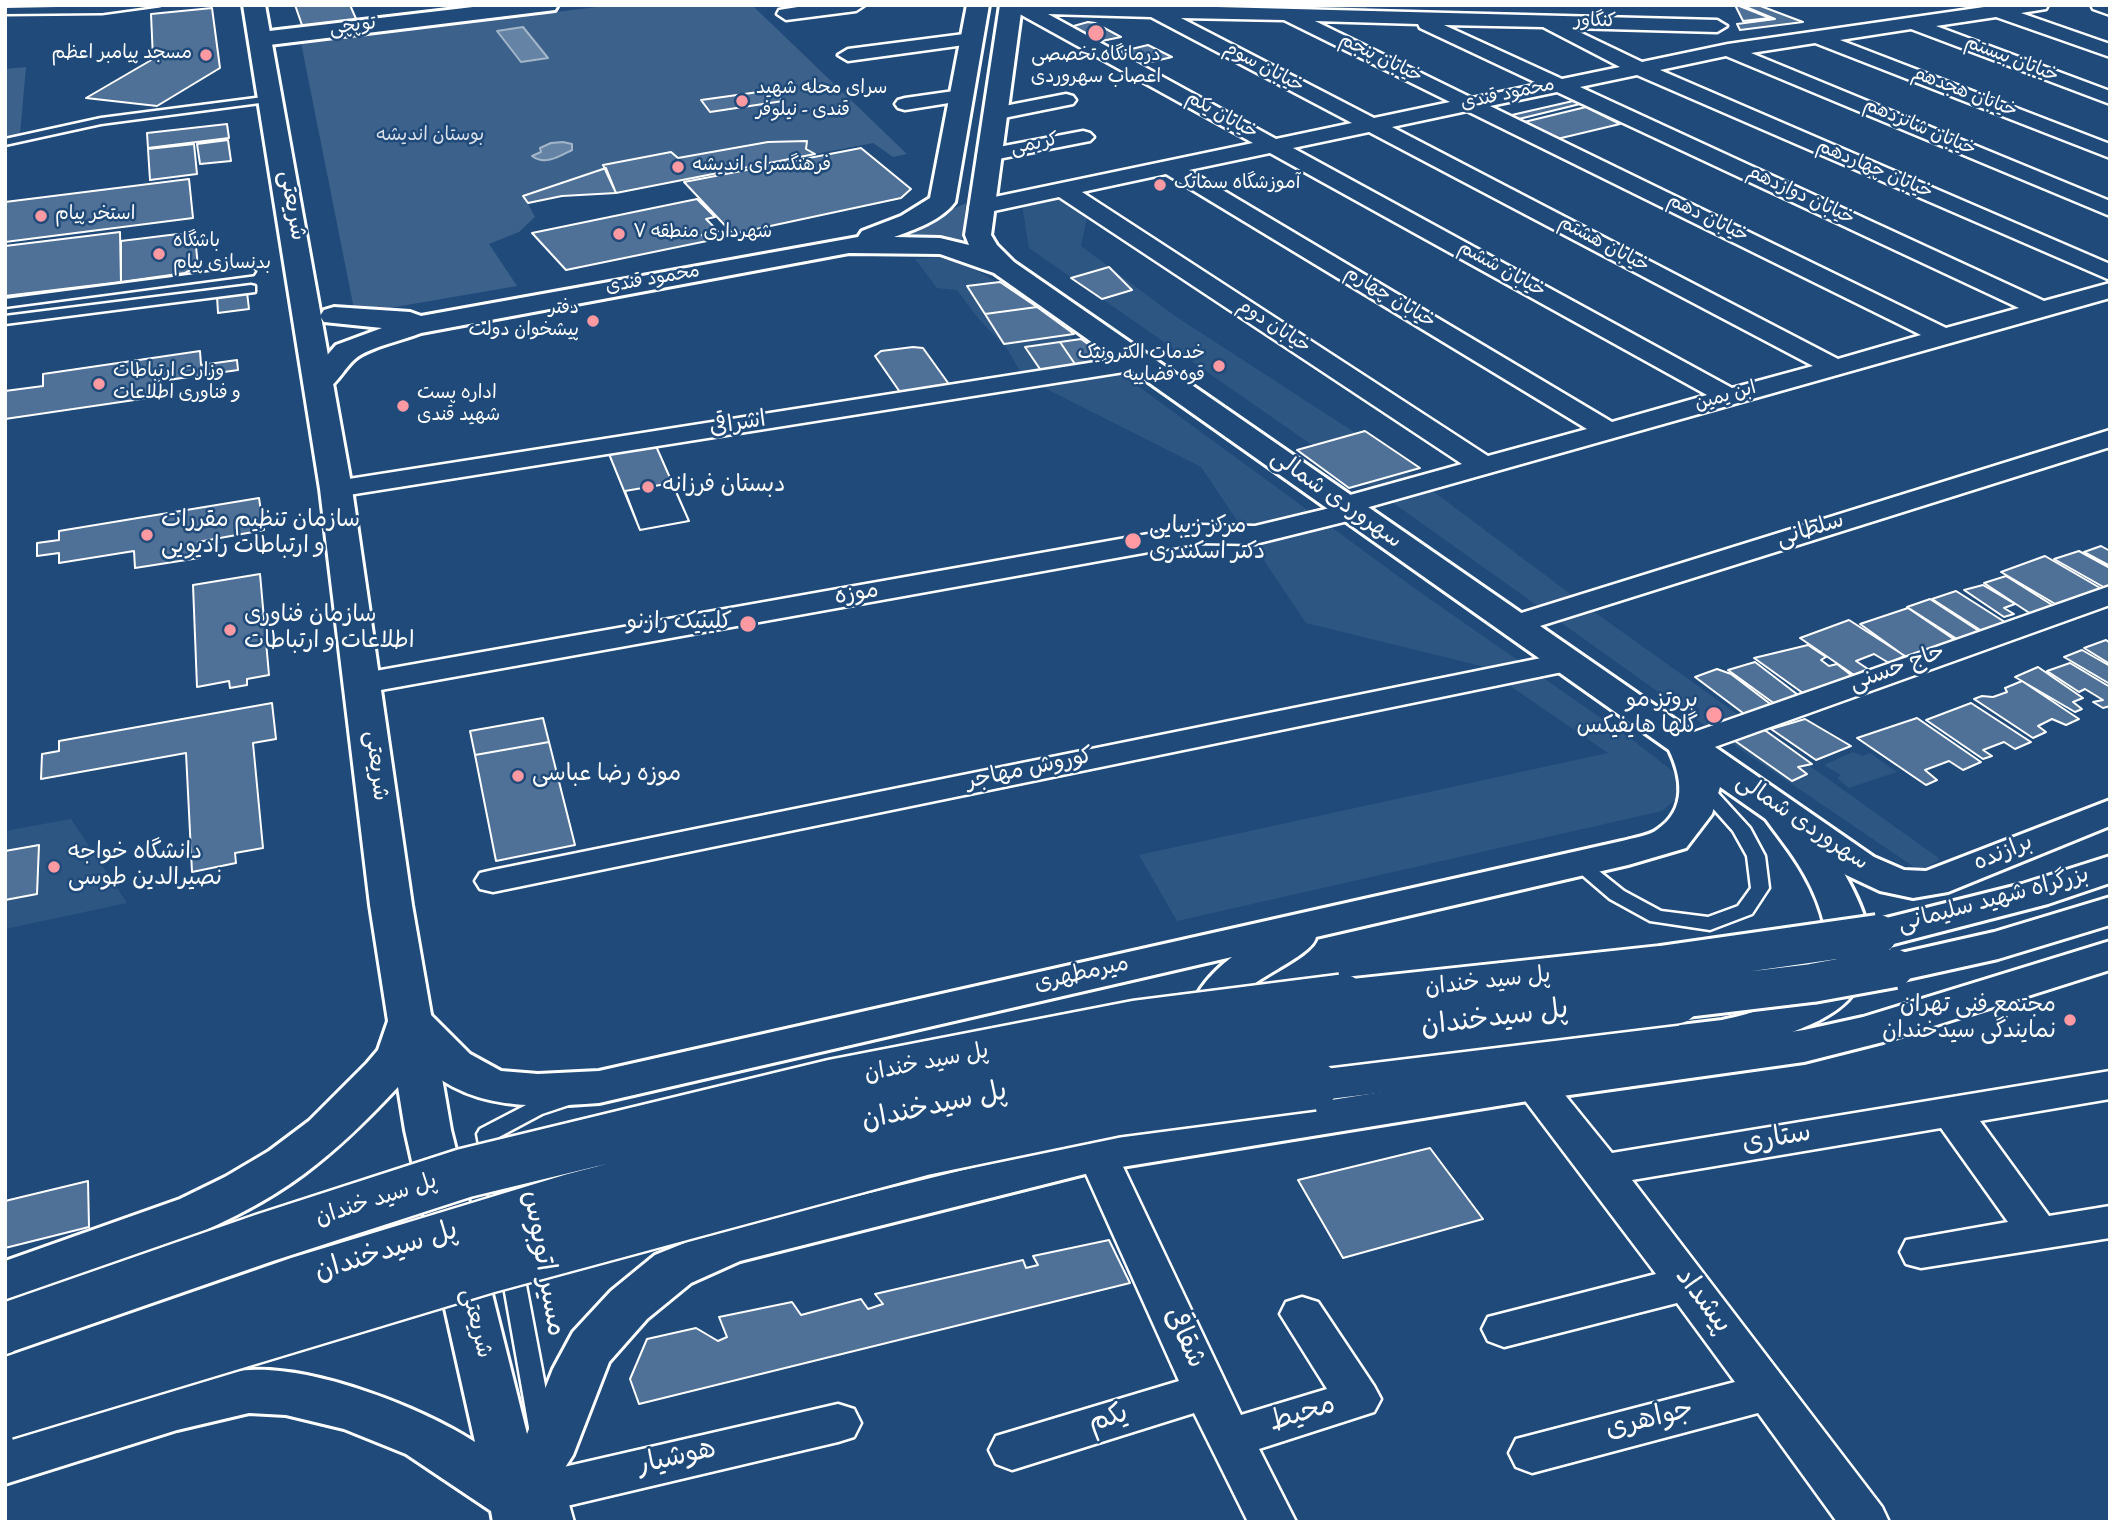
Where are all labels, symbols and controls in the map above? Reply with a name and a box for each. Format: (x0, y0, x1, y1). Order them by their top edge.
street label: کنگاور (1574, 11, 1616, 35)
street label: توپچی (328, 14, 378, 42)
marker: درمانگاه تخصصی اعصاب سهروردی (1086, 23, 1106, 43)
street label: خیابان پنجم (1335, 30, 1425, 90)
street label: خیابان بیستم (1961, 33, 2061, 89)
street label: خیابان سوم (1219, 38, 1307, 100)
place label: مسجد پیامبر اعظم (52, 44, 192, 66)
place label: درمانگاه تخصصی اعصاب سهروردی (1031, 46, 1161, 90)
marker: مسجد پیامبر اعظم (198, 47, 214, 63)
street label: خیابان هجدهم (1908, 64, 2020, 124)
street label: محمود قندی (1459, 75, 1557, 117)
place label: سرای محله شهید قندی - نیلوفر (756, 79, 888, 123)
street label: خیابان یکم (1181, 88, 1261, 146)
marker: سرای محله شهید قندی - نیلوفر (734, 93, 750, 109)
street label: خیابان شانزدهم (1859, 95, 1979, 163)
park label: بوستان اندیشه (376, 126, 484, 148)
street label: کریمی (1009, 130, 1061, 162)
street label: خیابان چهاردهم (1812, 136, 1936, 206)
place label: فرهنگسرای اندیشه (692, 156, 831, 178)
marker: فرهنگسرای اندیشه (670, 159, 686, 175)
street label: خیابان دوازدهم (1743, 162, 1857, 232)
street label: شریعتی (270, 169, 310, 243)
place label: آموزشگاه سماتک (1174, 174, 1300, 196)
marker: آموزشگاه سماتک (1152, 177, 1168, 193)
street label: خیابان دهم (1663, 191, 1751, 249)
place label: استخر پیام (55, 205, 135, 227)
marker: استخر پیام (33, 208, 49, 224)
street label: خیابان هشتم (1554, 213, 1652, 279)
place label: شهرداری منطقه ۷ (633, 223, 772, 245)
marker: شهرداری منطقه ۷ (611, 226, 627, 242)
place label: باشگاه بدنسازی پیام (173, 232, 271, 276)
street label: خیابان ششم (1453, 238, 1549, 304)
marker: باشگاه بدنسازی پیام (151, 246, 167, 262)
street label: محمود قندی (604, 261, 702, 301)
street label: خیابان چهارم (1340, 263, 1438, 335)
street label: خیابان دوم (1232, 296, 1314, 360)
place label: دفتر پیشخوان دولت (468, 299, 579, 343)
marker: دفتر پیشخوان دولت (585, 313, 601, 329)
place label: خدمات الکترونیک قوه قضاییه (1078, 344, 1205, 388)
marker: خدمات الکترونیک قوه قضاییه (1211, 358, 1227, 374)
place label: وزارت ارتباطات و فناوری اطلاعات (113, 362, 241, 406)
marker: وزارت ارتباطات و فناوری اطلاعات (91, 376, 107, 392)
street label: ابن یمین (1693, 378, 1759, 418)
place label: اداره پست شهید قندی (417, 384, 500, 428)
marker: اداره پست شهید قندی (395, 398, 411, 414)
street label: اشراقی (708, 408, 768, 444)
street label: سهروردی شمالی (1264, 446, 1406, 556)
place label: دبستان فرزانه (662, 473, 785, 501)
marker: دبستان فرزانه (640, 479, 656, 495)
place label: سازمان تنظیم مقررات و ارتباطات رادیویی (161, 508, 360, 562)
street label: سلطانی (1774, 509, 1848, 555)
place label: مرکز زیبایی دکتر اسکندری (1149, 514, 1265, 568)
marker: سازمان تنظیم مقررات و ارتباطات رادیویی (139, 527, 155, 543)
marker: مرکز زیبایی دکتر اسکندری (1123, 531, 1143, 551)
street label: موزه (833, 579, 881, 613)
place label: سازمان فناوری اطلاعات و ارتباطات (244, 603, 414, 657)
place label: کلینیک رازنو (627, 610, 732, 638)
marker: کلینیک رازنو (738, 614, 758, 634)
marker: سازمان فناوری اطلاعات و ارتباطات (222, 622, 238, 638)
street label: حاج حسنی (1847, 640, 1949, 700)
place label: پروتز مو گلها هایفیکس (1577, 688, 1698, 742)
marker: پروتز مو گلها هایفیکس (1704, 705, 1724, 725)
street label: شریعتی (356, 729, 392, 803)
street label: کوروش مهاجر (964, 744, 1096, 798)
place label: موزه رضا عباسی (532, 762, 681, 790)
marker: موزه رضا عباسی (510, 768, 526, 784)
street label: سهروردی شمالی (1730, 770, 1872, 878)
street label: برازنده (1971, 831, 2037, 879)
place label: دانشگاه خواجه نصیرالدین طوسی (68, 840, 222, 894)
marker: دانشگاه خواجه نصیرالدین طوسی (46, 859, 62, 875)
street label: بزرگراه شهید سلیمانی (1895, 863, 2093, 941)
street label: میرمطهری (1032, 952, 1132, 1000)
street label: پل سید خندان (1424, 964, 1552, 1004)
place label: مجتمع فنی تهران نمایندگی سیدخندان (1882, 993, 2056, 1047)
street label: پل سیدخندان (1420, 995, 1570, 1047)
marker: مجتمع فنی تهران نمایندگی سیدخندان (2062, 1012, 2078, 1028)
street label: پل سید خندان (862, 1039, 992, 1091)
street label: پل سیدخندان (859, 1077, 1011, 1141)
street label: ستاری (1740, 1118, 1814, 1164)
street label: پل سید خندان (313, 1169, 441, 1235)
street label: مسیر اتوبوس (512, 1188, 570, 1340)
street label: پل سیدخندان (311, 1216, 463, 1292)
street label: پیشداد (1665, 1262, 1737, 1342)
street label: شریعتی (452, 1286, 496, 1362)
street label: شقاقی (1153, 1303, 1211, 1375)
street label: محیط (1266, 1390, 1340, 1442)
street label: جواهری (1603, 1395, 1697, 1449)
street label: یکم (1085, 1399, 1133, 1443)
street label: هوشیار (634, 1435, 720, 1485)

